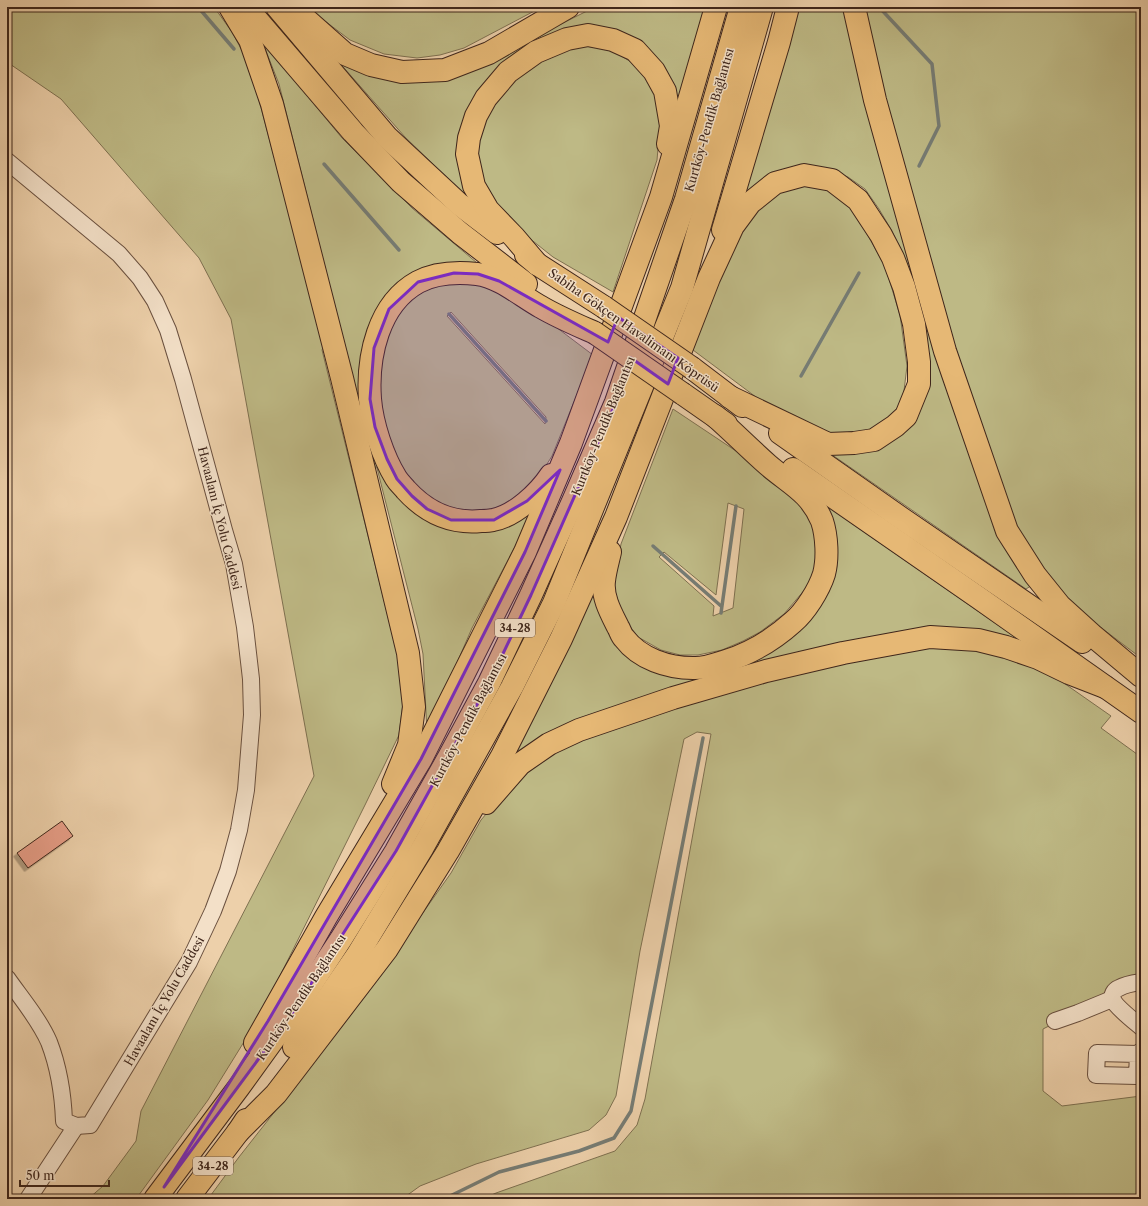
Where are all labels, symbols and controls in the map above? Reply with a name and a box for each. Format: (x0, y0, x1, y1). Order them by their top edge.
street label: Kurtköy-Pendik Bağlantısı (681, 46, 737, 194)
street label: Sabiha Gökçen Havalimanı Köprüsü (546, 265, 723, 395)
street label: Kurtköy-Pendik Bağlantısı (568, 354, 638, 498)
street label: Havaalanı İç Yolu Caddesi (195, 445, 246, 592)
road number: 34-28 (495, 619, 535, 637)
street label: Kurtköy-Pendik Bağlantısı (426, 650, 510, 789)
street label: Kurtköy-Pendik Bağlantısı (253, 931, 349, 1063)
street label: Havaalanı İç Yolu Caddesi (120, 933, 207, 1068)
road number: 34-28 (193, 1157, 233, 1175)
scale bar (20, 1162, 109, 1188)
text: 50 m (26, 1168, 55, 1183)

